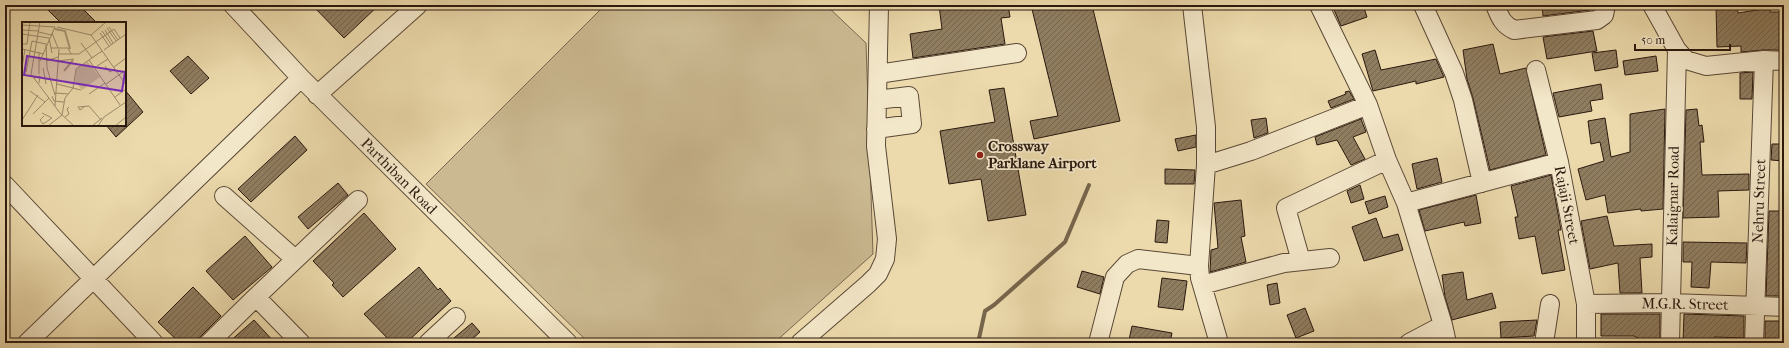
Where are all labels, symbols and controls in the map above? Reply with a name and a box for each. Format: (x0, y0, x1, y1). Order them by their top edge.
inset map (22, 22, 126, 126)
scale bar (1635, 26, 1730, 52)
text: 50 m (1641, 33, 1665, 47)
street label: Parthiban Road (357, 134, 441, 218)
place label: Crossway Parklane Airport (988, 137, 1097, 172)
street label: Kalaignar Road (1663, 145, 1683, 246)
marker: Crossway Parklane Airport (975, 150, 985, 160)
street label: Nehru Street (1749, 158, 1769, 244)
street label: Rajaji Street (1551, 164, 1584, 247)
street label: M.G.R. Street (1642, 294, 1729, 314)

